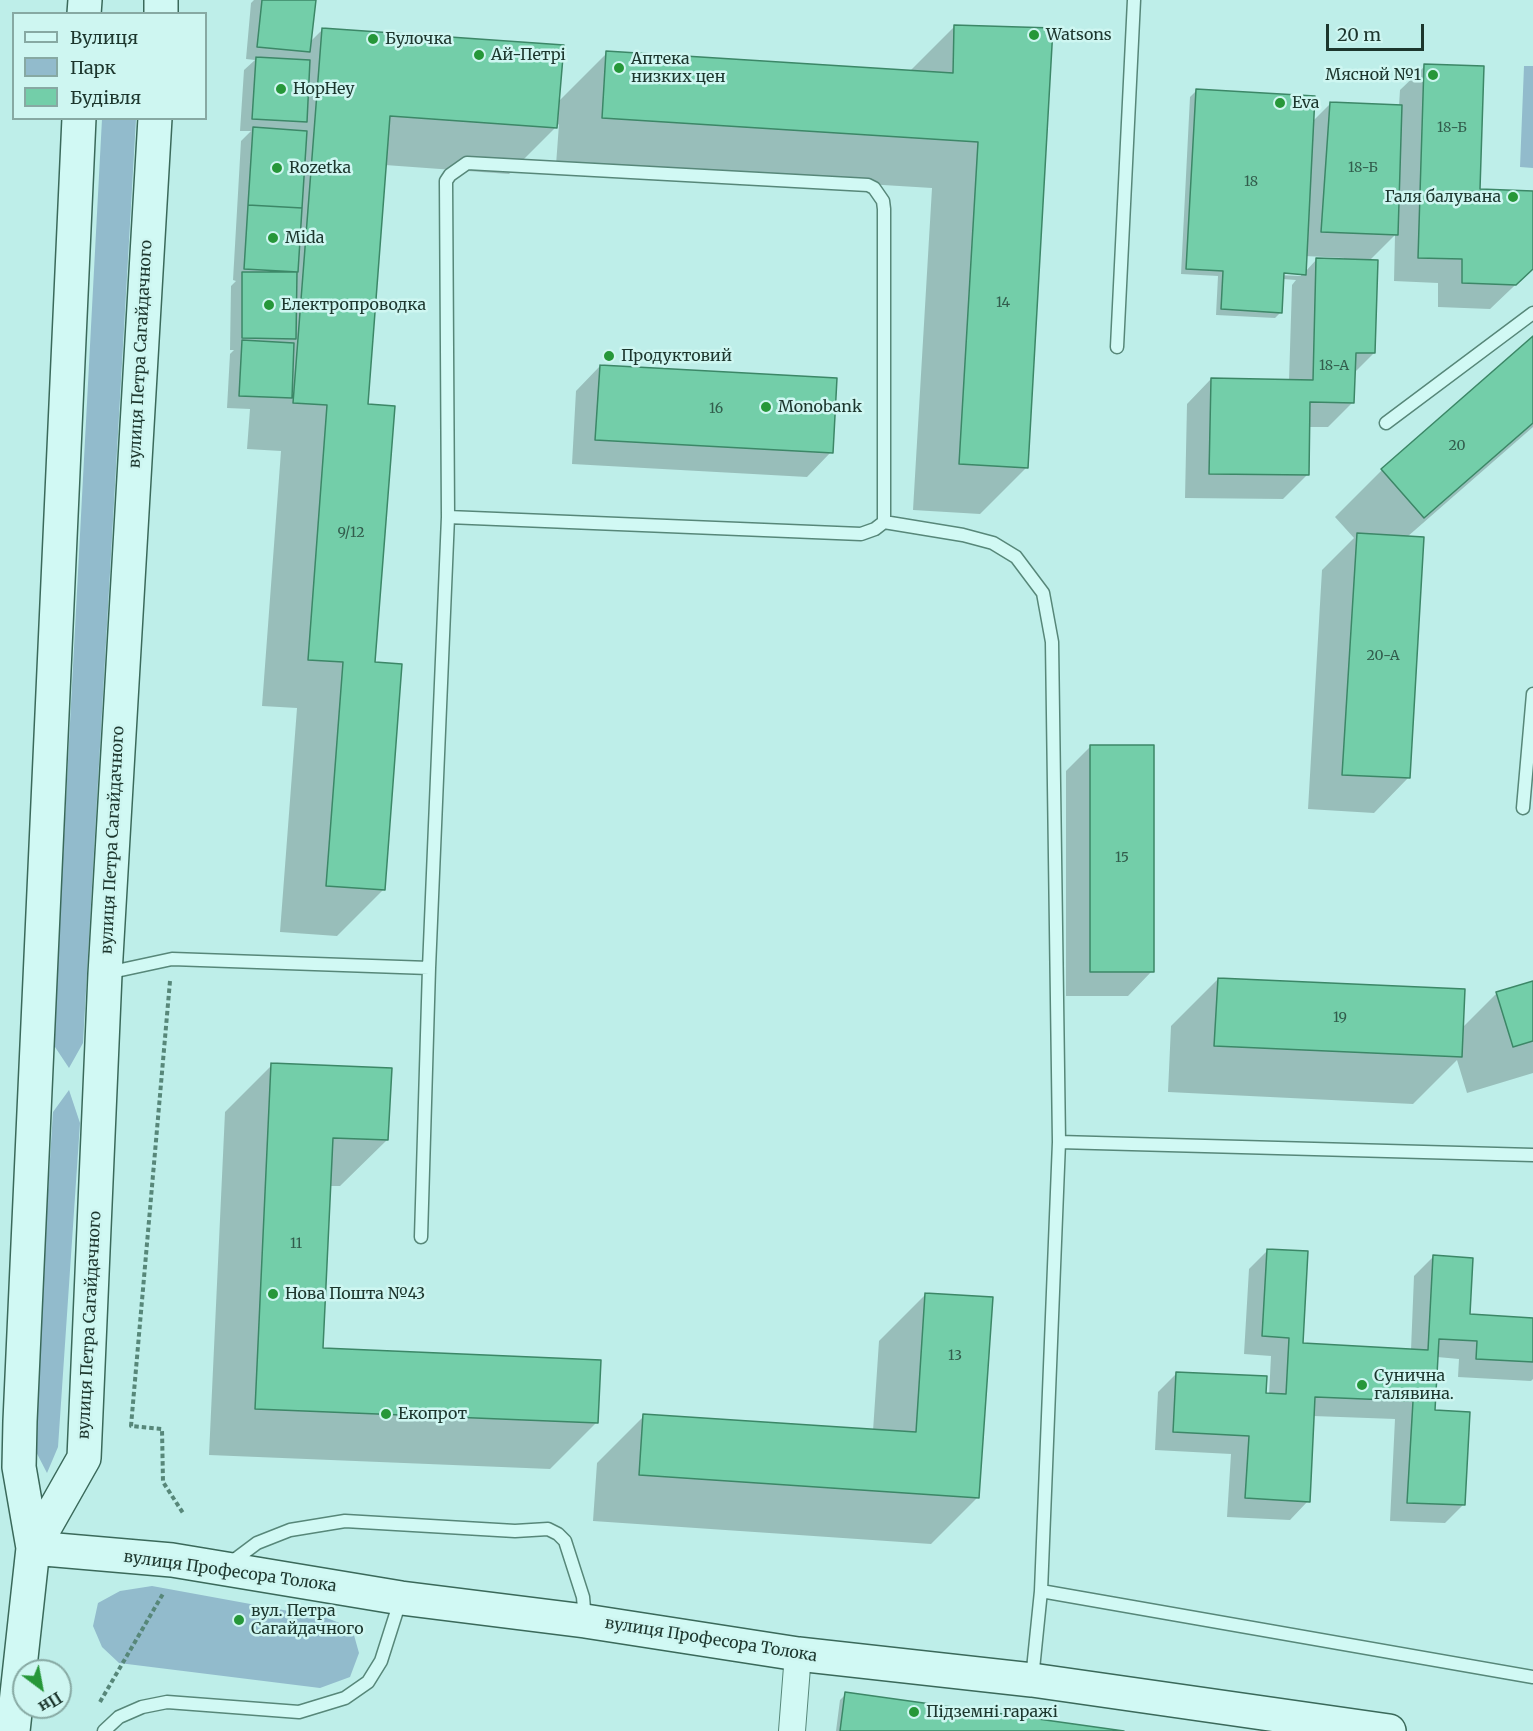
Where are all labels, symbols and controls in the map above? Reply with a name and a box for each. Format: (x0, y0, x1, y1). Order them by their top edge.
legend (12, 12, 207, 120)
scale bar (1329, 12, 1426, 50)
text: 20 m (1337, 23, 1381, 46)
place label: Watsons (1046, 25, 1112, 45)
text: Вулиця (70, 26, 138, 49)
marker: Watsons (1027, 28, 1041, 42)
place label: Булочка (385, 29, 452, 49)
marker: Булочка (366, 32, 380, 46)
place label: Ай-Петрі (491, 45, 566, 65)
marker: Ай-Петрі (472, 48, 486, 62)
place label: Аптека низких цен (631, 49, 725, 87)
text: Парк (70, 56, 116, 79)
marker: Аптека низких цен (612, 61, 626, 75)
place label: Мясной №1 (1325, 65, 1421, 85)
marker: Мясной №1 (1426, 68, 1440, 82)
place label: HopHey (293, 79, 355, 99)
marker: HopHey (274, 82, 288, 96)
text: Будівля (70, 86, 141, 109)
place label: Eva (1292, 93, 1319, 113)
marker: Eva (1273, 96, 1287, 110)
house number: 18-Б (1437, 120, 1467, 136)
place label: Rozetka (289, 158, 351, 178)
house number: 18-Б (1348, 160, 1378, 176)
marker: Rozetka (270, 161, 284, 175)
house number: 18 (1244, 174, 1258, 190)
place label: Галя балувана (1384, 187, 1501, 207)
marker: Галя балувана (1506, 190, 1520, 204)
place label: Mida (285, 228, 324, 248)
marker: Mida (266, 231, 280, 245)
street label: вулиця Петра Сагайдачного (125, 239, 157, 469)
place label: Електропроводка (281, 295, 426, 315)
house number: 14 (996, 295, 1010, 311)
marker: Електропроводка (262, 298, 276, 312)
place label: Продуктовий (621, 346, 732, 366)
marker: Продуктовий (602, 349, 616, 363)
house number: 18-А (1319, 358, 1349, 374)
place label: Monobank (778, 397, 862, 417)
marker: Monobank (759, 400, 773, 414)
house number: 16 (709, 401, 723, 417)
house number: 20 (1448, 438, 1466, 454)
house number: 9/12 (337, 525, 365, 541)
house number: 20-А (1366, 648, 1400, 664)
street label: вулиця Петра Сагайдачного (97, 725, 129, 955)
house number: 15 (1115, 850, 1129, 866)
house number: 19 (1333, 1010, 1347, 1026)
street label: вулиця Петра Сагайдачного (74, 1210, 106, 1440)
house number: 11 (290, 1236, 302, 1252)
place label: Нова Пошта №43 (285, 1284, 425, 1304)
marker: Нова Пошта №43 (266, 1287, 280, 1301)
house number: 13 (948, 1348, 962, 1364)
place label: Сунична галявина. (1374, 1366, 1454, 1404)
marker: Сунична галявина. (1355, 1378, 1369, 1392)
place label: Екопрот (398, 1404, 467, 1424)
marker: Екопрот (379, 1407, 393, 1421)
street label: вулиця Професора Толока (122, 1548, 338, 1596)
place label: вул. Петра Сагайдачного (251, 1601, 363, 1639)
marker: вул. Петра Сагайдачного (232, 1613, 246, 1627)
street label: вулиця Професора Толока (603, 1614, 819, 1666)
north arrow (12, 1659, 72, 1719)
text: Пн (35, 1688, 66, 1717)
place label: Підземні гаражі (926, 1702, 1058, 1722)
marker: Підземні гаражі (907, 1705, 921, 1719)

